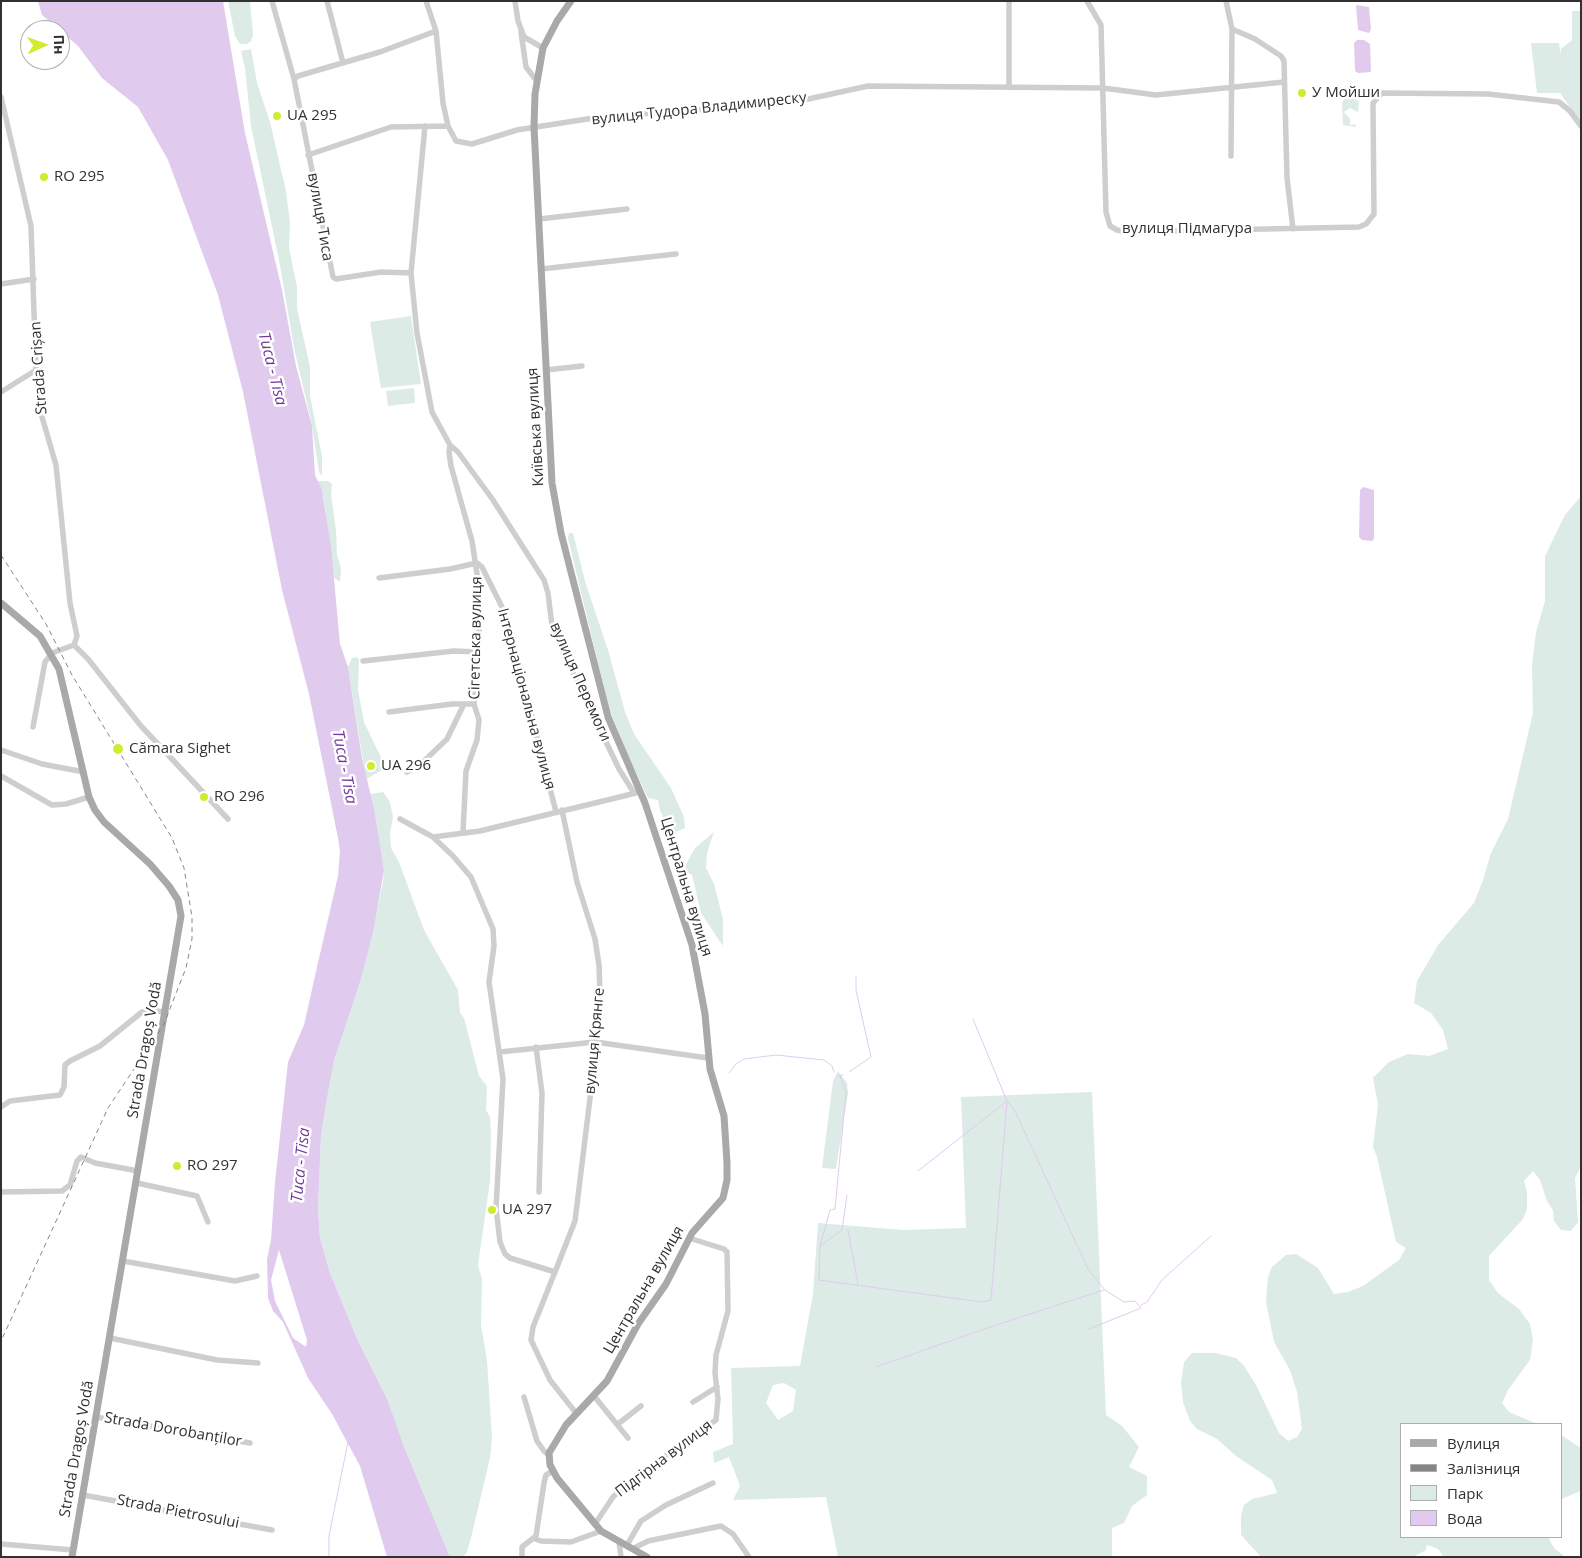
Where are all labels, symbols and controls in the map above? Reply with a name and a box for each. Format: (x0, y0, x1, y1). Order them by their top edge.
north arrow (20, 20, 70, 70)
text: Пн (50, 34, 69, 55)
place label: У Мойши (1312, 84, 1380, 102)
marker: У Мойши (1296, 87, 1308, 99)
street label: вулиця Тудора Владимиреску (591, 89, 807, 129)
place label: UA 295 (287, 107, 337, 125)
marker: UA 295 (271, 110, 283, 122)
place label: RO 295 (54, 168, 105, 186)
marker: RO 295 (38, 171, 50, 183)
street label: вулиця Тиса (303, 172, 337, 262)
street label: вулиця Підмагура (1122, 220, 1252, 238)
street label: Strada Crișan (27, 321, 51, 415)
water label: Тиса - Tisa (254, 330, 290, 408)
street label: Київська вулиця (524, 367, 548, 487)
street label: Сігетська вулиця (466, 576, 486, 700)
street label: Інтернаціональна вулиця (493, 606, 559, 792)
street label: вулиця Перемоги (546, 620, 614, 744)
water label: Тиса - Tisa (327, 728, 361, 806)
place label: Cămara Sighet (129, 740, 230, 758)
marker: Cămara Sighet (111, 742, 125, 756)
place label: UA 296 (381, 757, 431, 775)
marker: UA 296 (365, 760, 377, 772)
place label: RO 296 (214, 788, 265, 806)
marker: RO 296 (198, 791, 210, 803)
street label: Центральна вулиця (656, 815, 716, 959)
street label: Strada Dragoș Vodă (124, 980, 166, 1120)
street label: вулиця Крянге (581, 987, 609, 1095)
water label: Тиса - Tisa (288, 1127, 314, 1203)
place label: RO 297 (187, 1157, 238, 1175)
marker: RO 297 (171, 1160, 183, 1172)
place label: UA 297 (502, 1201, 552, 1219)
marker: UA 297 (486, 1204, 498, 1216)
street label: Центральна вулиця (600, 1223, 688, 1357)
street label: Strada Dragoș Vodă (56, 1379, 98, 1519)
street label: Strada Dorobanților (103, 1409, 243, 1451)
street label: Підгірна вулиця (612, 1417, 716, 1501)
legend (1400, 1423, 1562, 1538)
text: Вулиця (1447, 1433, 1500, 1453)
text: Залізниця (1447, 1458, 1520, 1478)
text: Парк (1447, 1483, 1483, 1503)
street label: Strada Pietrosului (115, 1491, 241, 1533)
text: Вода (1447, 1508, 1483, 1528)

